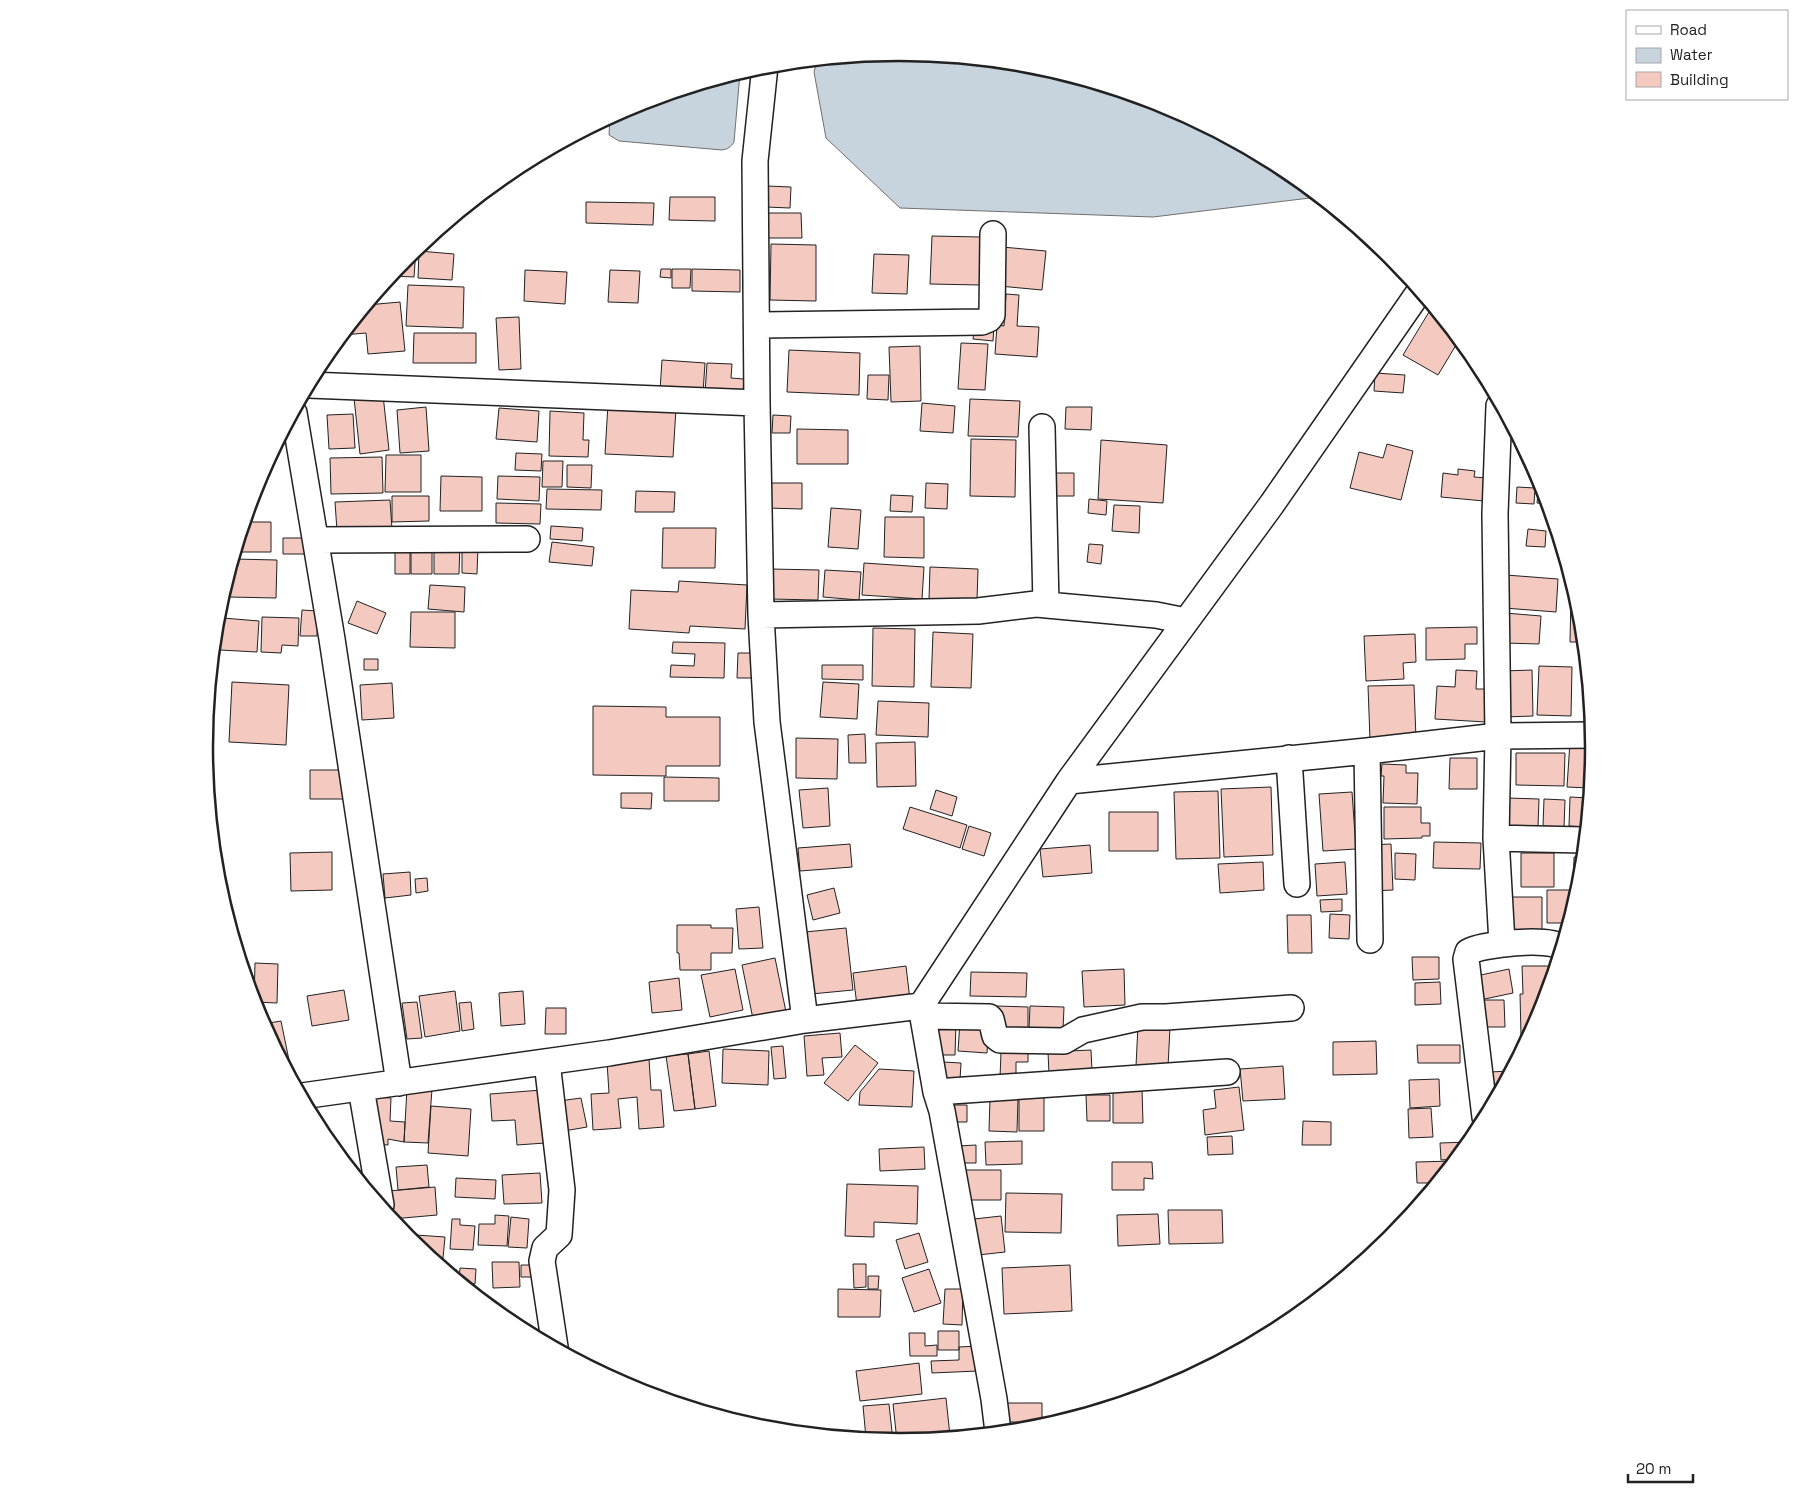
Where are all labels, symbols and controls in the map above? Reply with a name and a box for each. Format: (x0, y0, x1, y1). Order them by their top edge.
legend (1626, 10, 1788, 100)
text: Road (1670, 20, 1707, 39)
text: Water (1670, 45, 1713, 64)
text: Building (1670, 70, 1729, 89)
scale bar (1628, 1452, 1693, 1484)
text: 20 m (1636, 1459, 1671, 1478)

